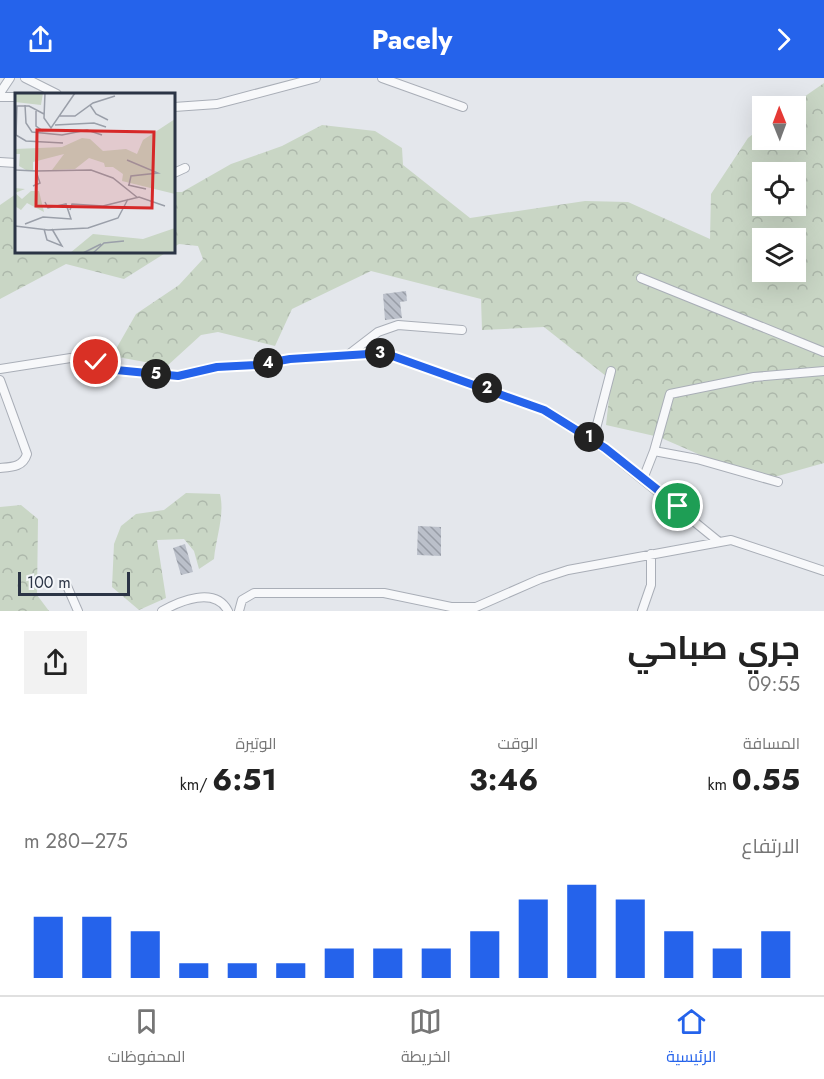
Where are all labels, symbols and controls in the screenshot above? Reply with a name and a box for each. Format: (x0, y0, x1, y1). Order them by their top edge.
text: Pacely (372, 20, 452, 59)
icon: share (24, 23, 57, 56)
icon: forward (767, 23, 800, 56)
inset map (15, 93, 176, 254)
north arrow (752, 96, 806, 150)
map controls (752, 96, 806, 282)
button: locate (752, 162, 806, 216)
button: layers (752, 228, 806, 282)
pin (70, 336, 121, 387)
pin: 3 (365, 338, 395, 368)
text: 3 (375, 341, 385, 364)
icon: check (79, 345, 112, 378)
pin: 4 (253, 348, 283, 378)
text: 4 (262, 351, 274, 374)
pin: 5 (141, 359, 171, 389)
text: 5 (151, 362, 161, 385)
pin: 2 (472, 373, 502, 403)
text: 2 (482, 376, 492, 399)
pin: 1 (574, 422, 604, 452)
text: 1 (585, 425, 593, 448)
pin (652, 480, 703, 531)
icon: arrive (661, 489, 694, 522)
scale bar (18, 569, 130, 596)
text: 100 m (27, 571, 71, 594)
text: جري صباحي (627, 624, 800, 671)
button: share (24, 631, 87, 694)
text: 09:55 (748, 670, 800, 699)
text: الوتيرة (236, 732, 277, 755)
text: الوقت (498, 732, 538, 755)
text: المسافة (743, 732, 800, 755)
text: 6:51 (212, 758, 277, 801)
text: 3:46 (469, 758, 538, 801)
text: 0.55 (732, 758, 800, 801)
text: /km (180, 773, 212, 796)
text: km (707, 773, 732, 796)
text: 275–280 m (24, 827, 128, 856)
text: الارتفاع (741, 832, 800, 861)
tab: المحفوظات (108, 1005, 186, 1071)
tab: الخريطة (401, 1005, 451, 1071)
tab: الرئيسية (666, 1005, 716, 1071)

